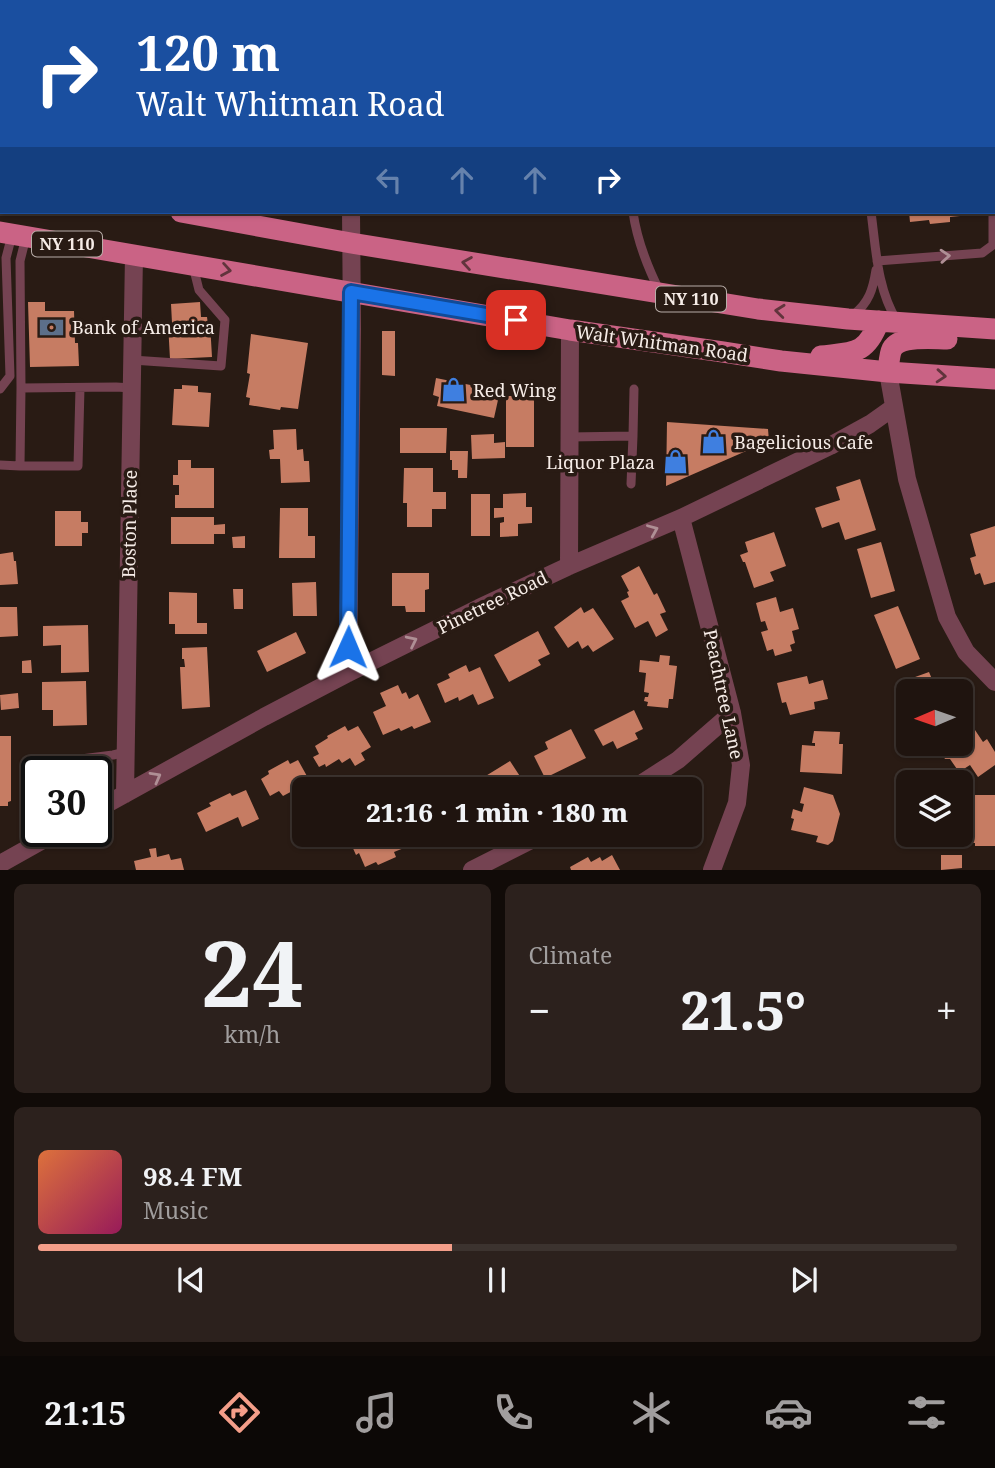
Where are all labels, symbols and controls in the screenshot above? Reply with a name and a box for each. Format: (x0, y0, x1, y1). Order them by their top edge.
text: 120 m (136, 19, 280, 85)
icon: right (21, 28, 112, 119)
text: Walt Whitman Road (136, 82, 444, 125)
icon: left (370, 161, 408, 199)
icon: ahead (443, 161, 481, 199)
icon: ahead (516, 161, 554, 199)
icon: right (589, 161, 627, 199)
road number: NY 110 (32, 232, 102, 256)
one-way arrow (940, 249, 951, 264)
one-way arrow (461, 256, 473, 271)
one-way arrow (220, 262, 232, 277)
road number: NY 110 (656, 286, 726, 312)
pin (486, 290, 546, 350)
icon: arrive (497, 301, 535, 339)
one-way arrow (775, 304, 786, 319)
bank icon: Bank of America (38, 313, 66, 341)
place label: Bank of America (72, 315, 215, 339)
street label: Walt Whitman Road (574, 319, 750, 367)
one-way arrow (936, 368, 947, 383)
shop icon: Red Wing (439, 376, 467, 404)
place label: Red Wing (473, 378, 556, 402)
shop icon: Bagelicious Cafe (700, 428, 728, 456)
place label: Bagelicious Cafe (734, 430, 873, 454)
shop icon: Liquor Plaza (661, 448, 689, 476)
place label: Liquor Plaza (546, 450, 655, 474)
street label: Boston Place (116, 470, 142, 578)
one-way arrow (646, 524, 658, 538)
street label: Pinetree Road (433, 565, 551, 639)
position arrow (311, 610, 385, 684)
street label: Peachtree Lane (699, 627, 749, 761)
one-way arrow (405, 636, 417, 650)
north arrow (896, 679, 973, 756)
map controls (896, 679, 973, 847)
speed limit sign: 30 (21, 756, 112, 847)
button: layers (896, 770, 973, 847)
one-way arrow (149, 772, 161, 785)
text: 21:16 · 1 min · 180 m (366, 794, 628, 830)
text: 24 (201, 910, 304, 1034)
text: Climate (529, 939, 612, 971)
text: 21.5° (680, 974, 806, 1045)
text: − (529, 984, 551, 1036)
text: + (936, 984, 957, 1036)
text: km/h (224, 1018, 280, 1050)
text: 98.4 FM (143, 1158, 242, 1194)
text: Music (143, 1194, 208, 1226)
icon: previous (172, 1261, 210, 1299)
icon: pause (478, 1261, 516, 1299)
icon: next (785, 1261, 823, 1299)
icon: directions (215, 1388, 264, 1437)
icon: music (352, 1388, 401, 1437)
icon: phone (489, 1388, 538, 1437)
icon: climate (627, 1388, 676, 1437)
icon: car (764, 1388, 813, 1437)
icon: filters (902, 1388, 951, 1437)
text: 21:15 (44, 1391, 126, 1434)

